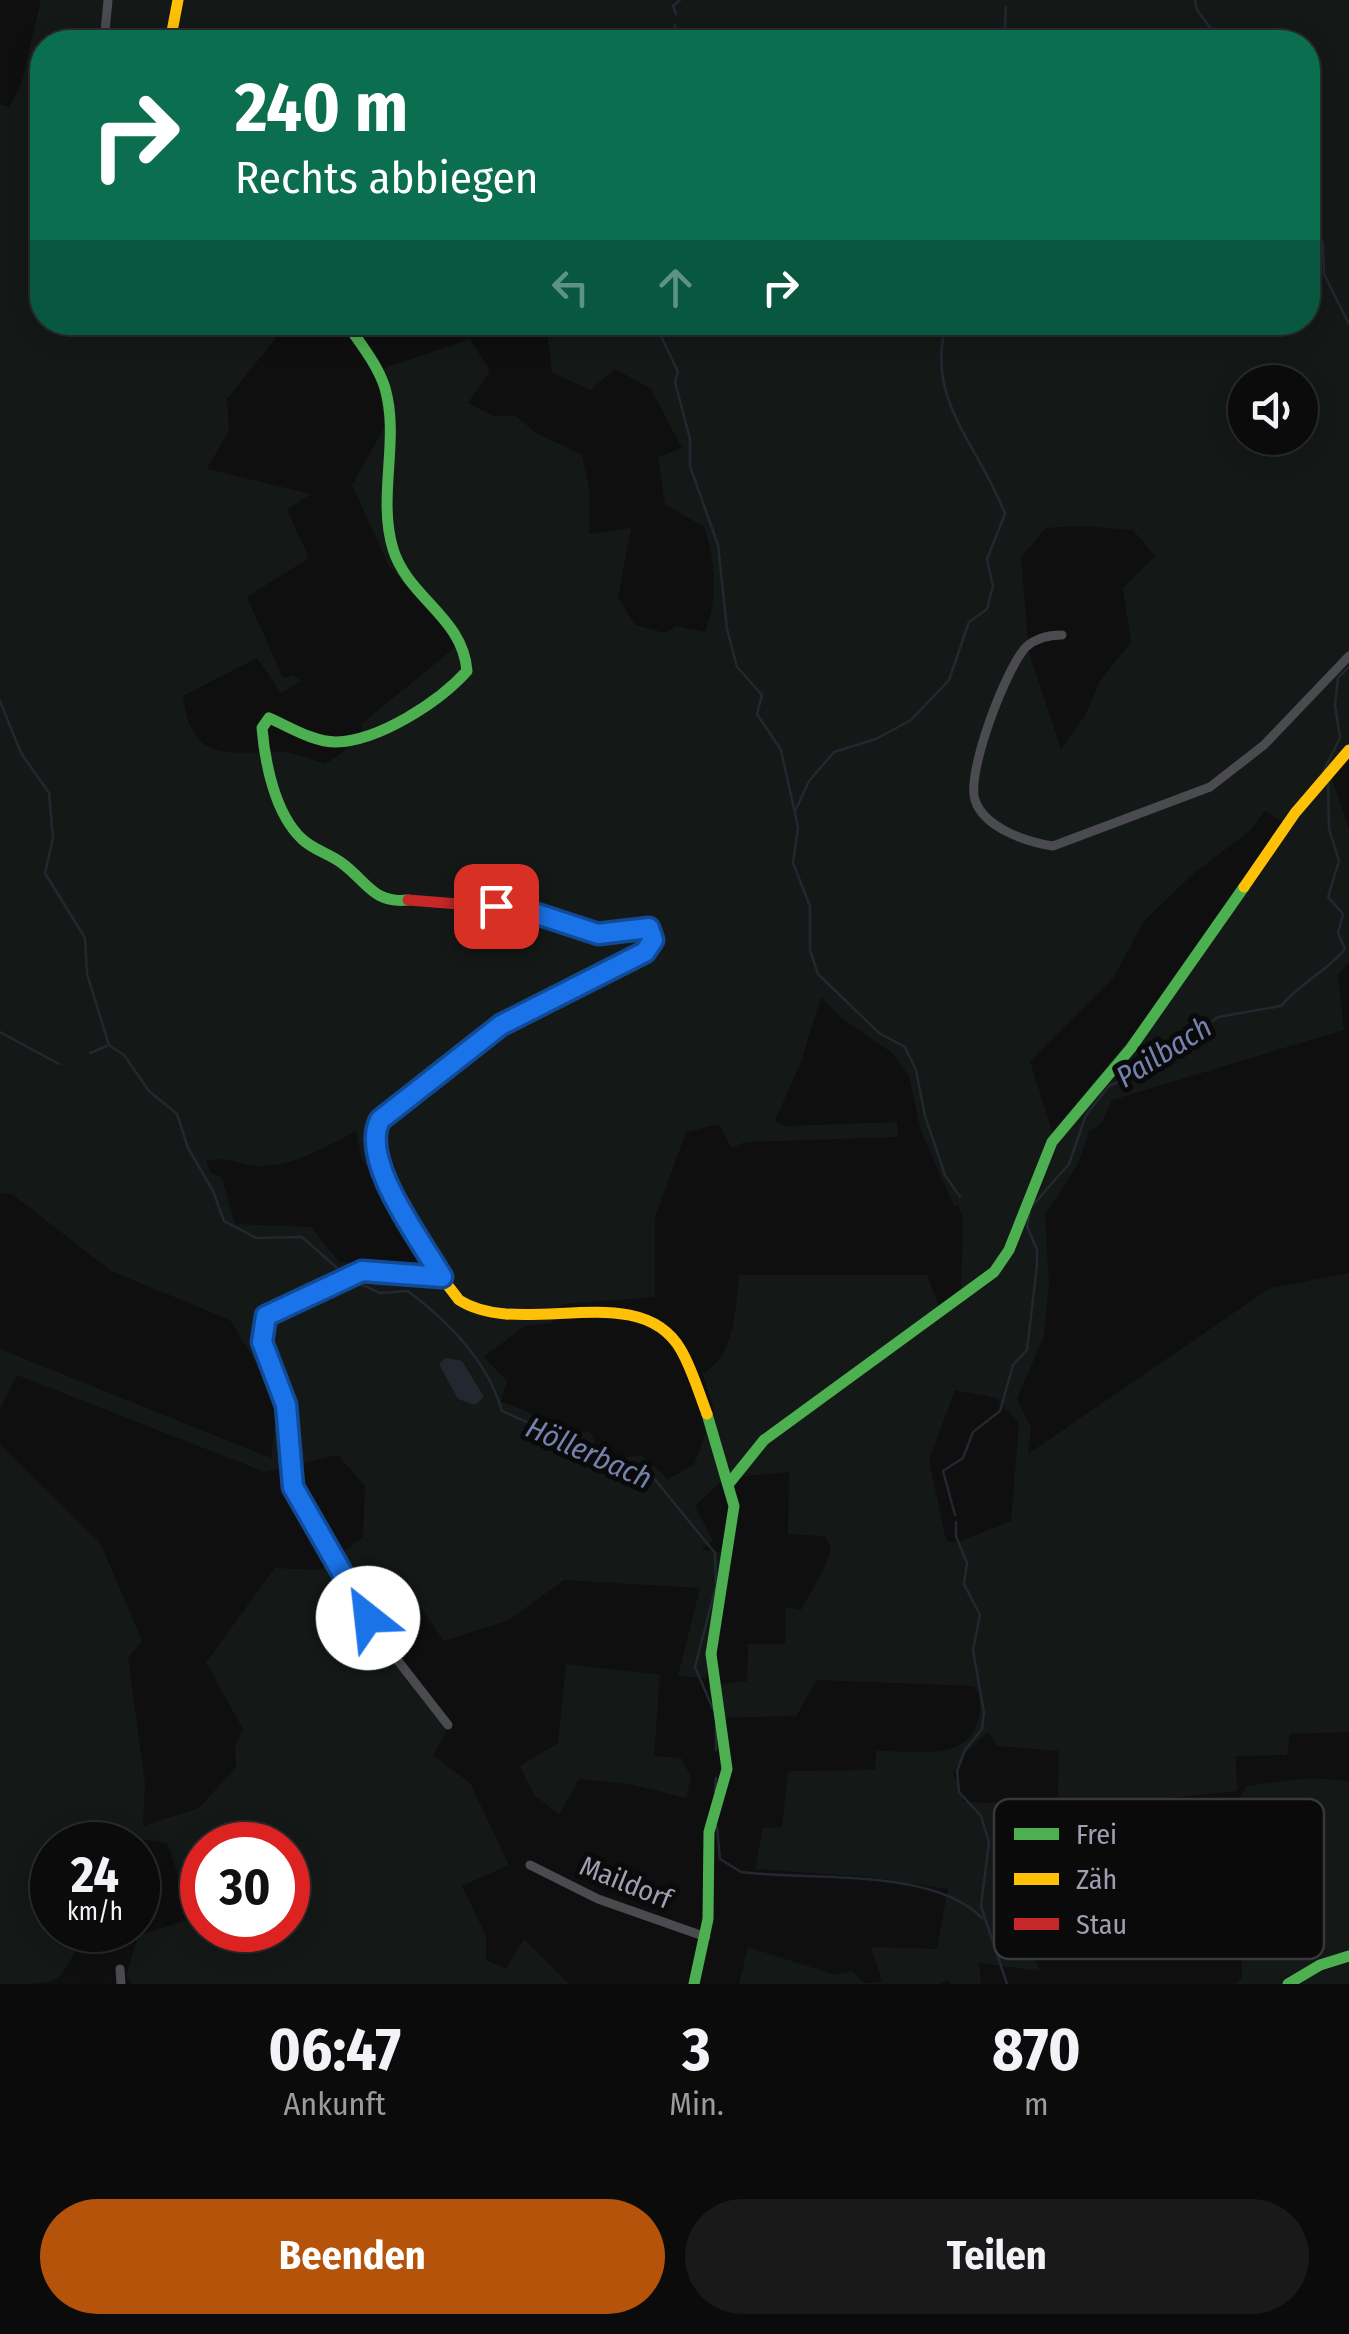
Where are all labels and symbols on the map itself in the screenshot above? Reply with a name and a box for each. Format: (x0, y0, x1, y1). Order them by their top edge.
pin (454, 864, 539, 949)
water label: Pailbach (1110, 1009, 1218, 1095)
water label: Höllerbach (520, 1409, 658, 1497)
position arrow (316, 1566, 420, 1670)
legend (994, 1799, 1324, 1959)
text: Frei (1076, 1818, 1117, 1851)
speed limit sign: 30 (180, 1822, 310, 1952)
street label: Maildorf (575, 1849, 679, 1917)
text: Zäh (1076, 1863, 1117, 1896)
text: Stau (1076, 1908, 1127, 1941)

